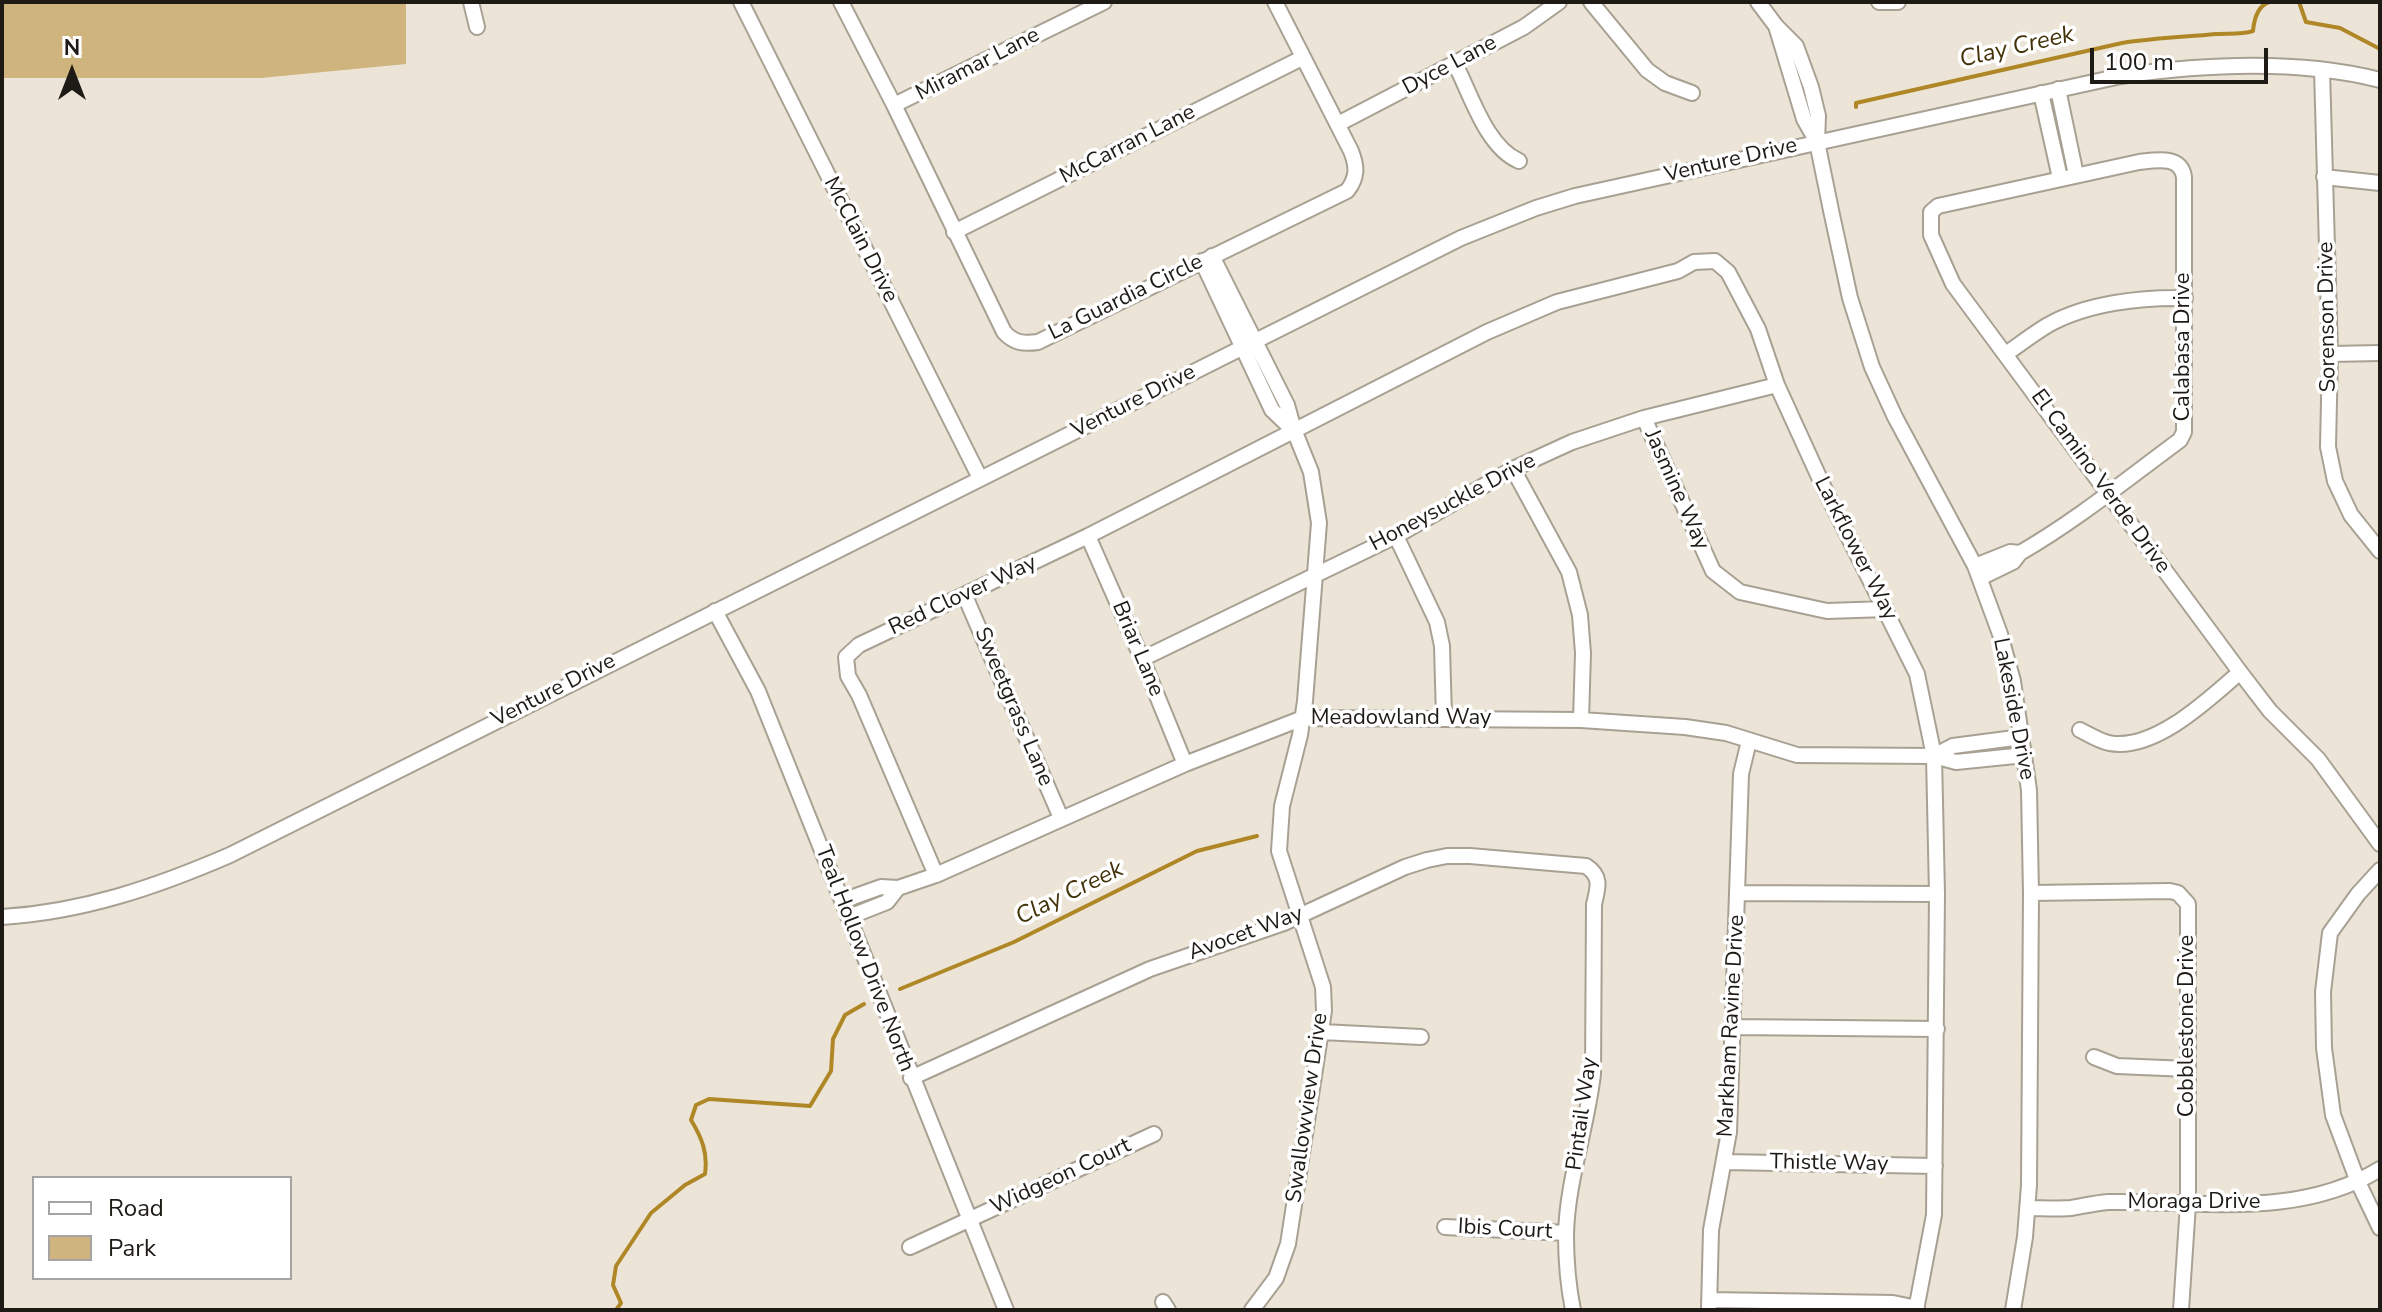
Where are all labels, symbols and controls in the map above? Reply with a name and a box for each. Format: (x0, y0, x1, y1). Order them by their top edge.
water label: Clay Creek (1957, 21, 2077, 75)
street label: Miramar Lane (912, 23, 1044, 107)
street label: Dyce Lane (1399, 30, 1501, 102)
north arrow (32, 32, 112, 112)
scale bar (2094, 32, 2272, 82)
text: N (64, 33, 80, 63)
text: 100 m (2104, 46, 2174, 78)
street label: McCarran Lane (1056, 100, 1200, 190)
street label: Venture Drive (1662, 133, 1800, 189)
street label: McClain Drive (817, 173, 903, 307)
street label: Sorenson Drive (2313, 241, 2343, 393)
street label: La Guardia Circle (1045, 249, 1207, 347)
street label: Calabasa Drive (2171, 273, 2197, 421)
street label: Venture Drive (1068, 360, 1200, 444)
street label: El Camino Verde Drive (2024, 385, 2176, 579)
street label: Jasmine Way (1638, 426, 1714, 554)
street label: Honeysuckle Drive (1365, 448, 1541, 558)
street label: Larkflower Way (1807, 473, 1903, 625)
street label: Red Clover Way (885, 550, 1041, 642)
street label: Briar Lane (1105, 597, 1169, 701)
street label: Sweetgrass Lane (968, 624, 1058, 790)
street label: Lakeside Drive (1986, 636, 2040, 782)
street label: Venture Drive (488, 649, 620, 733)
street label: Meadowland Way (1311, 706, 1491, 732)
street label: Teal Hollow Drive North (809, 842, 919, 1076)
water label: Clay Creek (1011, 856, 1129, 932)
street label: Avocet Way (1185, 901, 1307, 967)
street label: Markham Ravine Drive (1713, 914, 1751, 1138)
street label: Cobblestone Drive (2175, 935, 2201, 1117)
street label: Swallowview Drive (1282, 1011, 1334, 1205)
street label: Pintail Way (1562, 1056, 1604, 1172)
street label: Widgeon Court (987, 1133, 1135, 1221)
street label: Thistle Way (1769, 1150, 1889, 1178)
legend (32, 1176, 292, 1280)
street label: Moraga Drive (2128, 1190, 2260, 1216)
text: Road (108, 1192, 164, 1224)
street label: Ibis Court (1457, 1214, 1553, 1246)
text: Park (108, 1232, 156, 1264)

